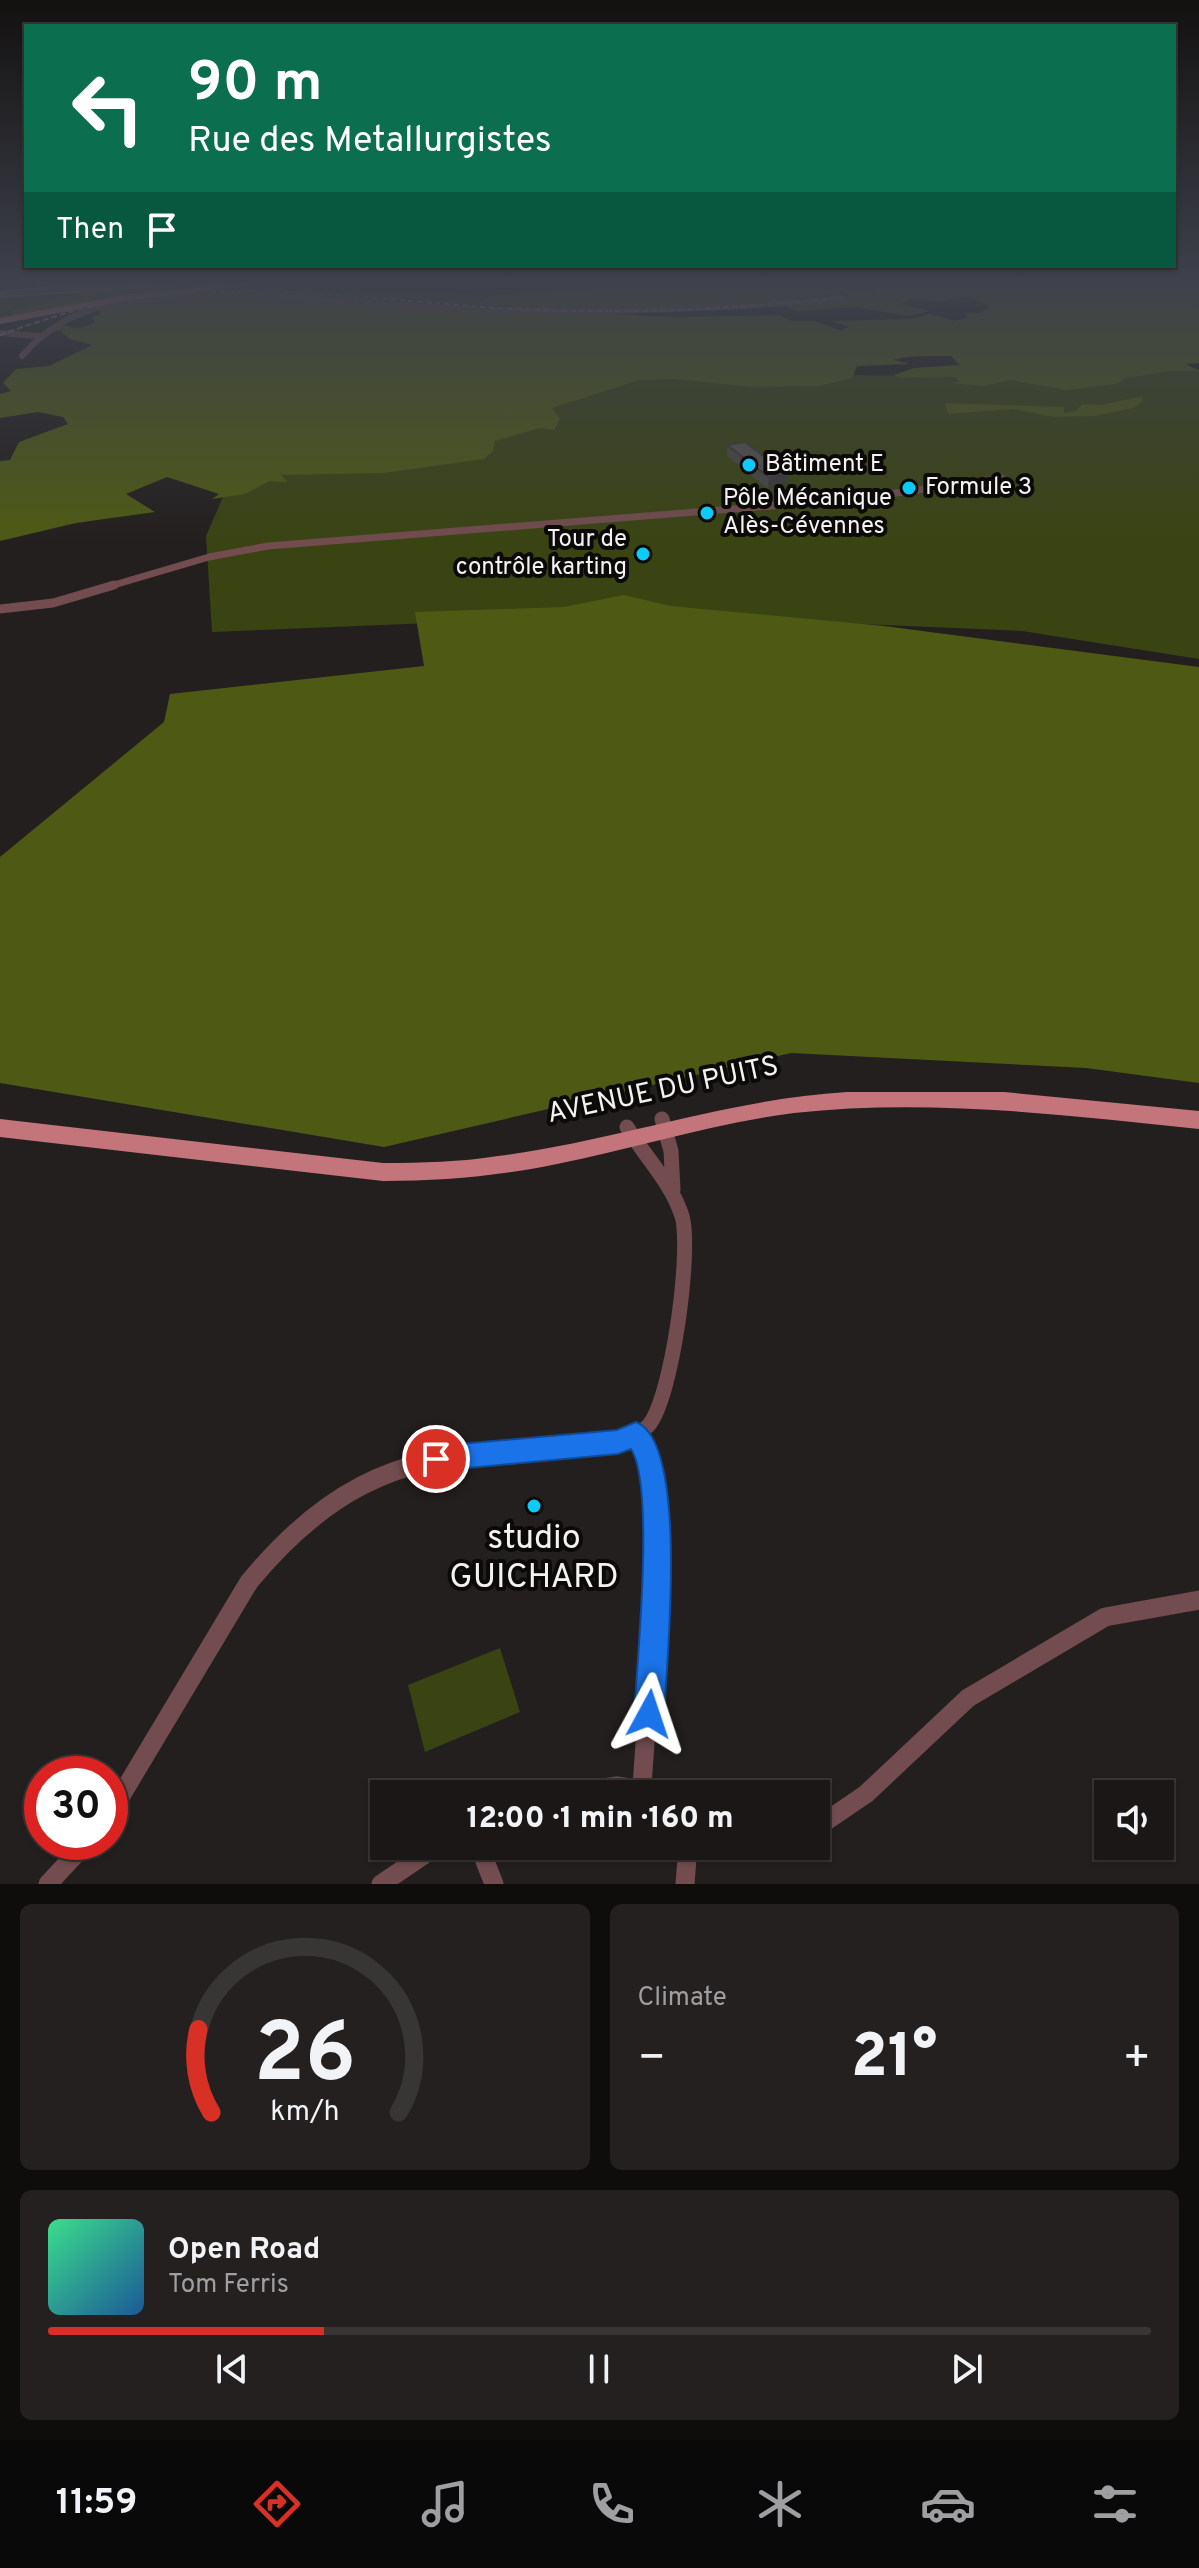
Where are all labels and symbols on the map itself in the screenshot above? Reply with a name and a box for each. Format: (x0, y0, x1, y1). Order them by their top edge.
place label: Bâtiment E (765, 450, 884, 480)
marker: Bâtiment E (740, 456, 758, 474)
place label: Formule 3 (925, 473, 1032, 503)
marker: Formule 3 (900, 479, 918, 497)
place label: Pôle Mécanique Alès-Cévennes (723, 484, 892, 542)
marker: Pôle Mécanique Alès-Cévennes (698, 504, 716, 522)
place label: Tour de contrôle karting (456, 525, 627, 583)
marker: Tour de contrôle karting (634, 545, 652, 563)
street label: AVENUE DU PUITS (544, 1049, 782, 1133)
pin (402, 1425, 470, 1493)
marker: studio GUICHARD (525, 1497, 543, 1515)
place label: studio GUICHARD (449, 1518, 619, 1600)
position arrow (607, 1672, 691, 1756)
speed limit sign: 30 (24, 1756, 128, 1860)

